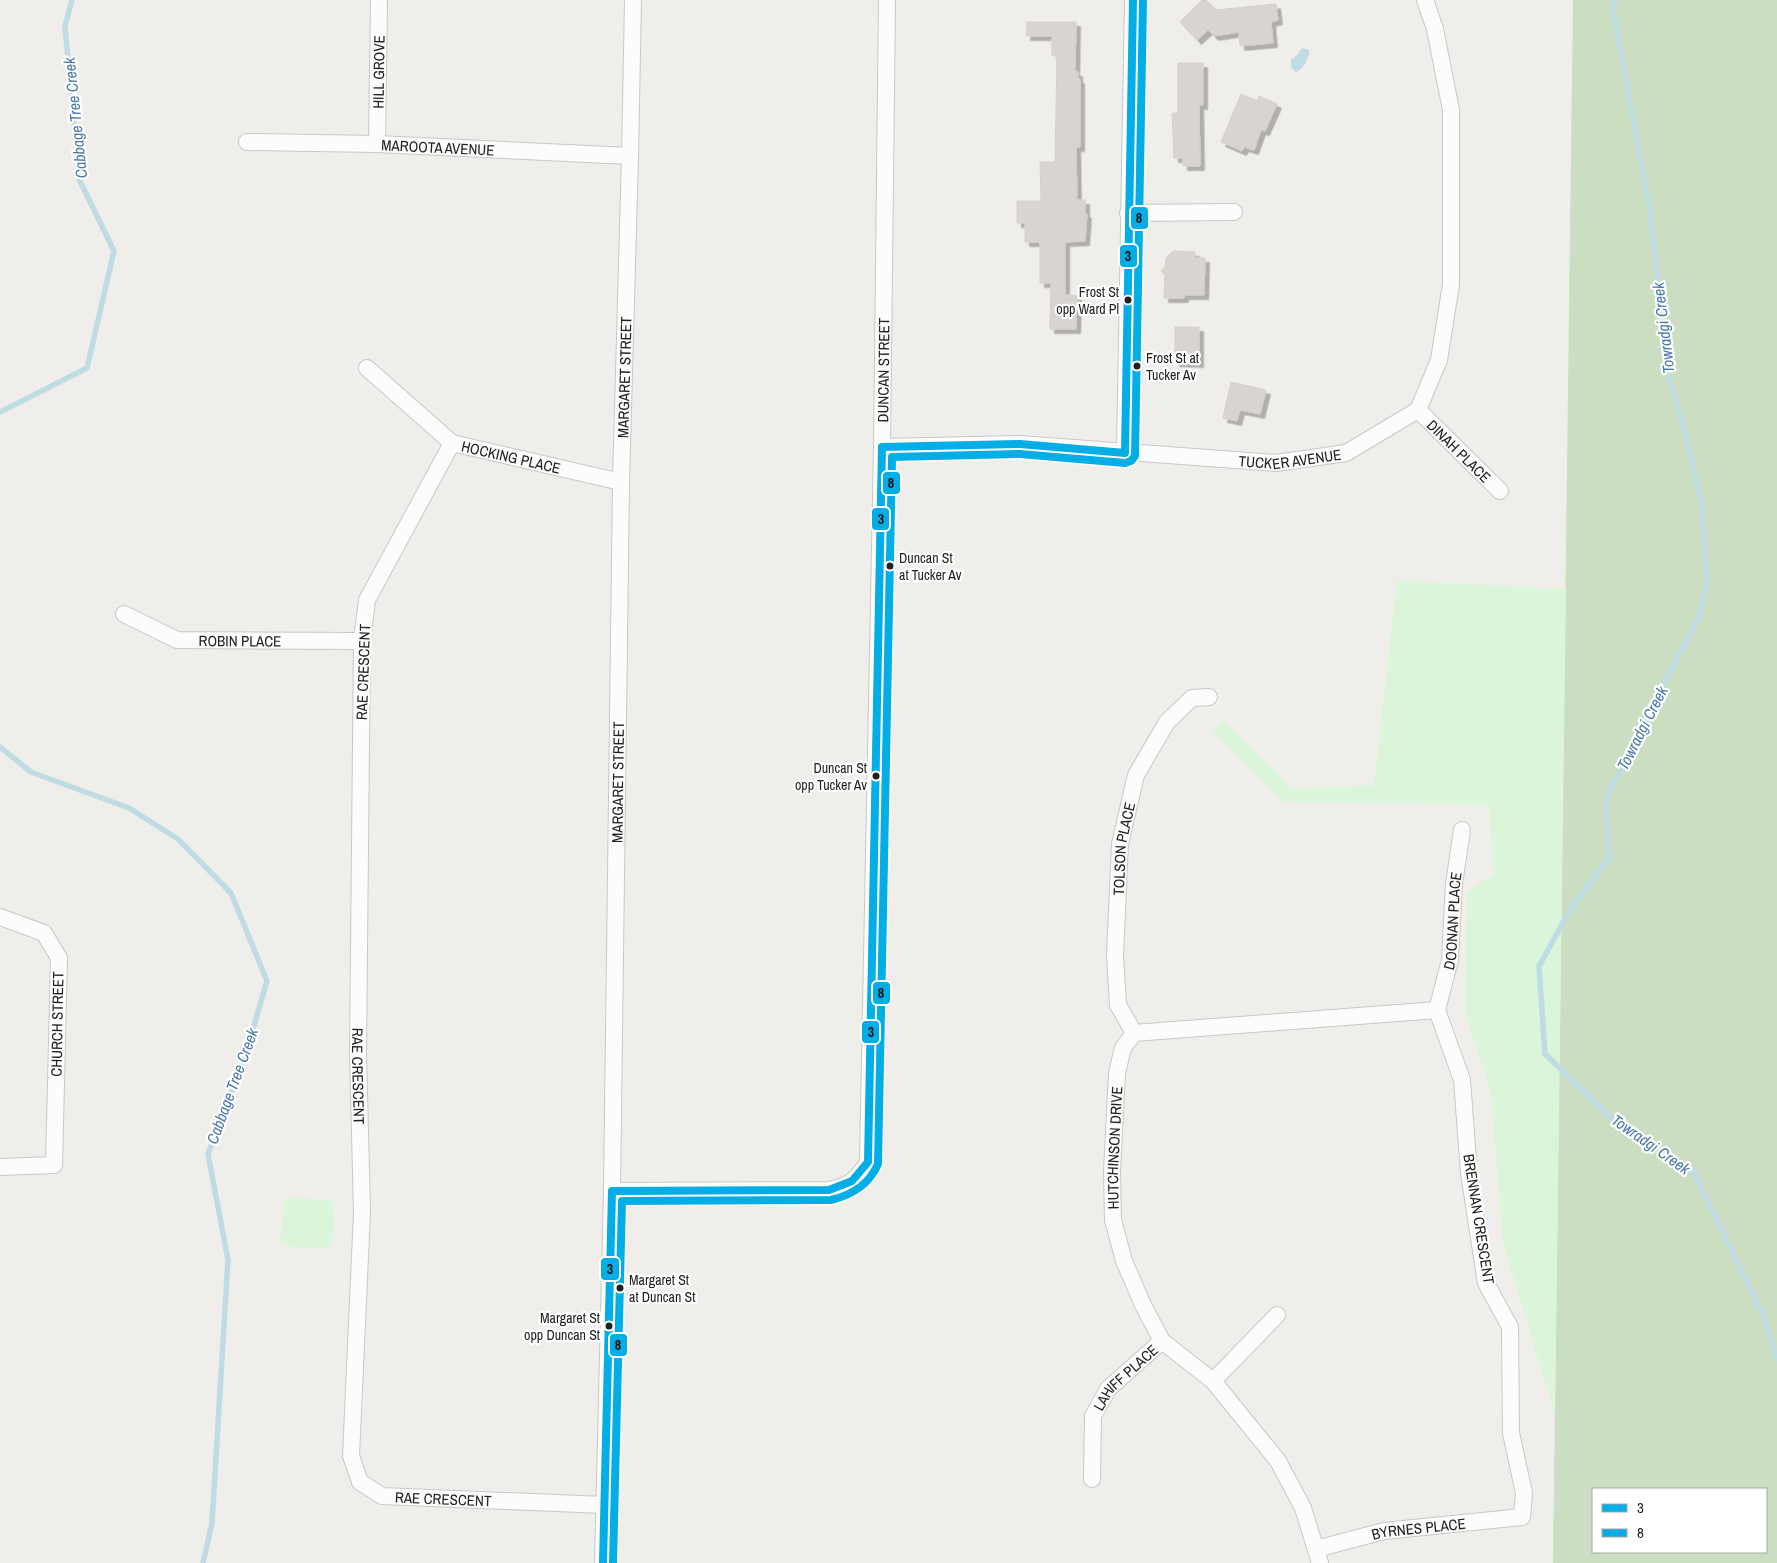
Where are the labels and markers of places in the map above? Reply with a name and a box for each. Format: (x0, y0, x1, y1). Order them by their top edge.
place label: Frost St opp Ward Pl (1056, 283, 1119, 318)
marker: Frost St opp Ward Pl (1123, 295, 1133, 305)
place label: Frost St at Tucker Av (1146, 349, 1199, 384)
marker: Frost St at Tucker Av (1132, 361, 1142, 371)
place label: Duncan St at Tucker Av (899, 549, 962, 584)
marker: Duncan St at Tucker Av (885, 561, 895, 571)
place label: Duncan St opp Tucker Av (795, 759, 867, 794)
marker: Duncan St opp Tucker Av (871, 771, 881, 781)
place label: Margaret St at Duncan St (629, 1271, 695, 1306)
marker: Margaret St at Duncan St (615, 1283, 625, 1293)
place label: Margaret St opp Duncan St (524, 1309, 600, 1344)
marker: Margaret St opp Duncan St (604, 1321, 614, 1331)

